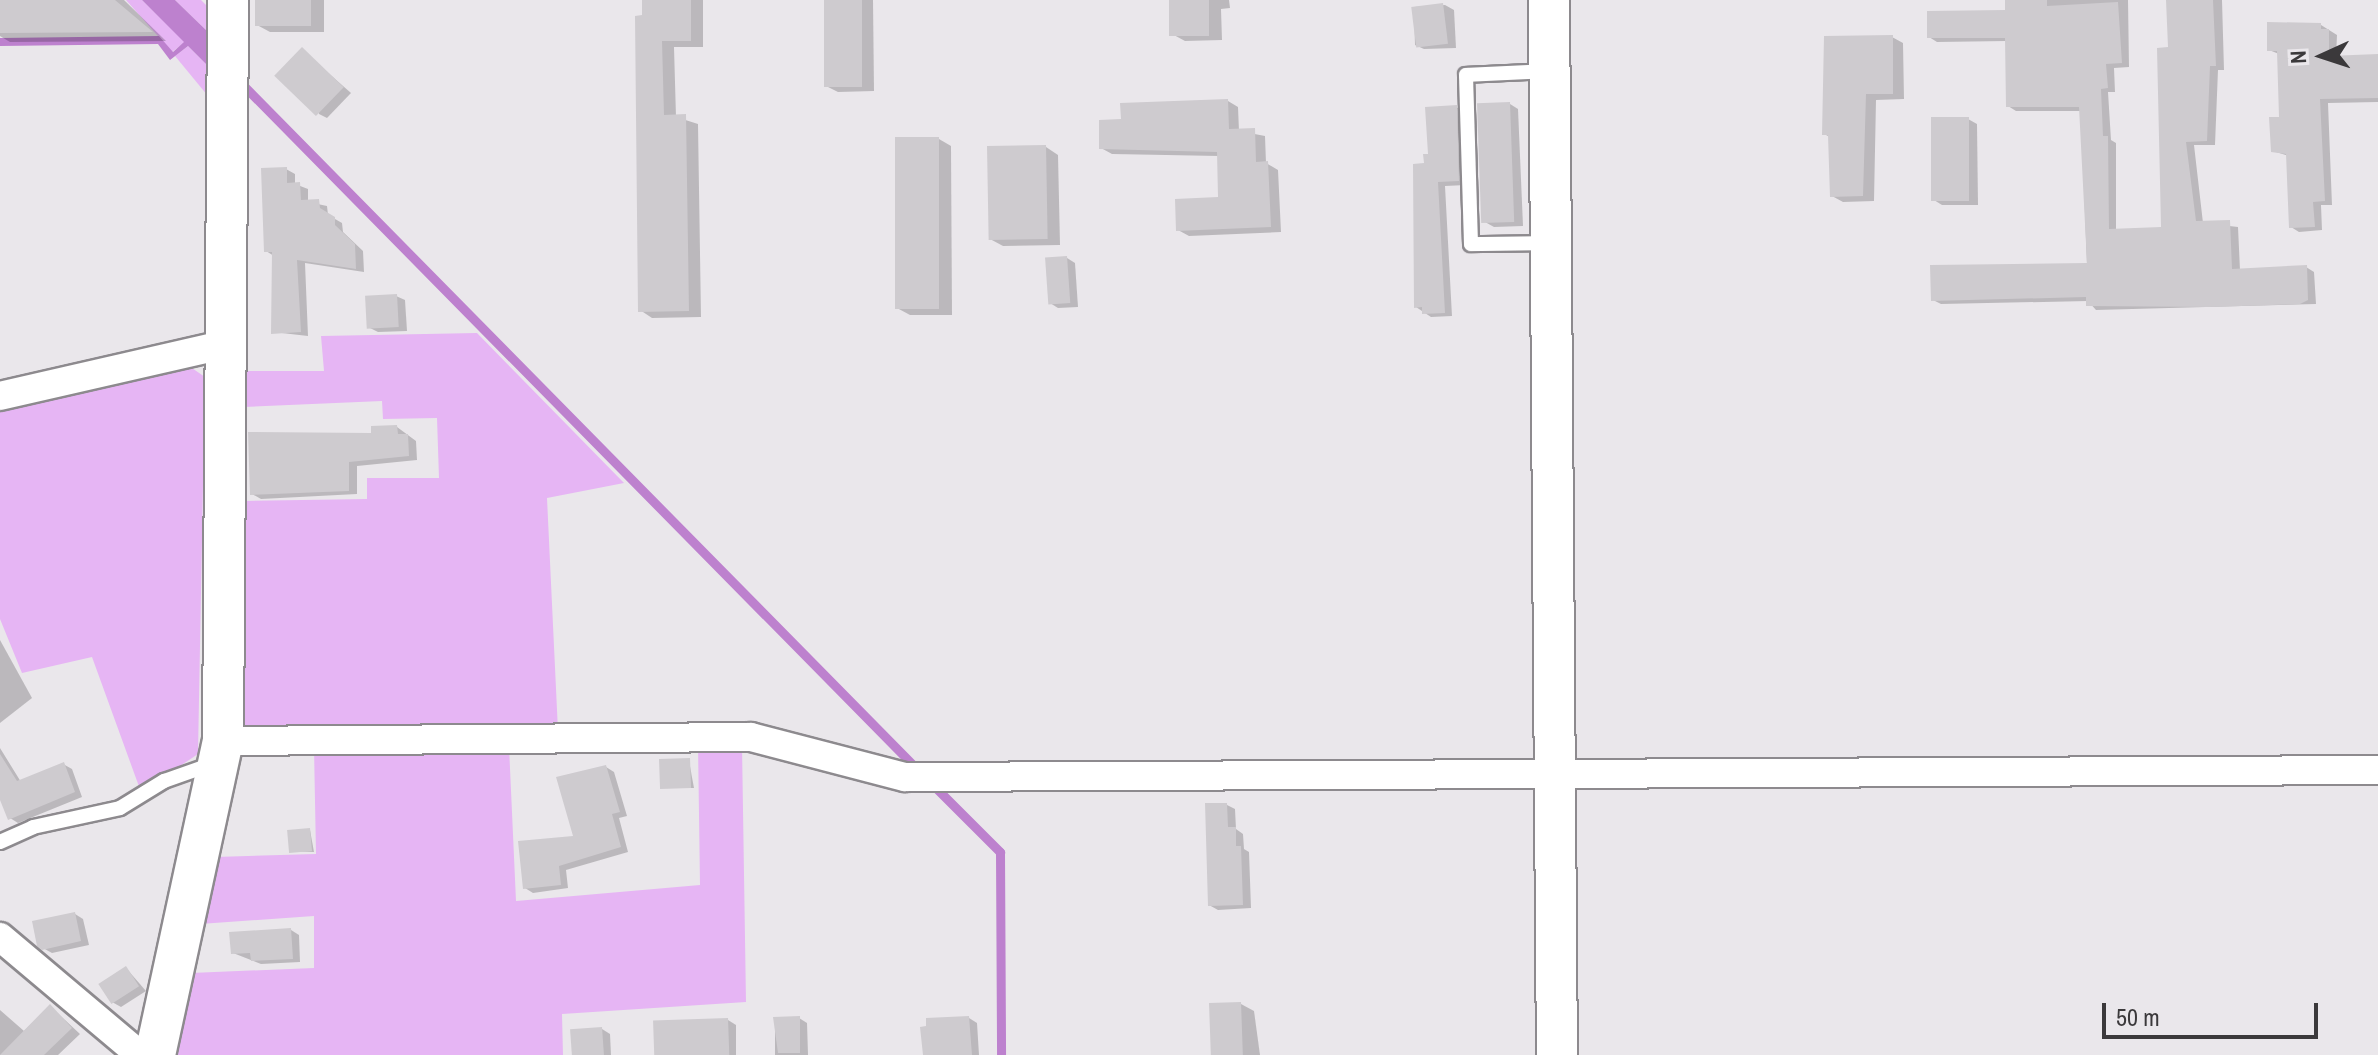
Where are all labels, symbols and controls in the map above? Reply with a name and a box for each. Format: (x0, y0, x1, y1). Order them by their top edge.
north arrow (2282, 16, 2362, 96)
text: N (2283, 50, 2313, 65)
scale bar (2106, 987, 2322, 1037)
text: 50 m (2116, 1001, 2160, 1033)

